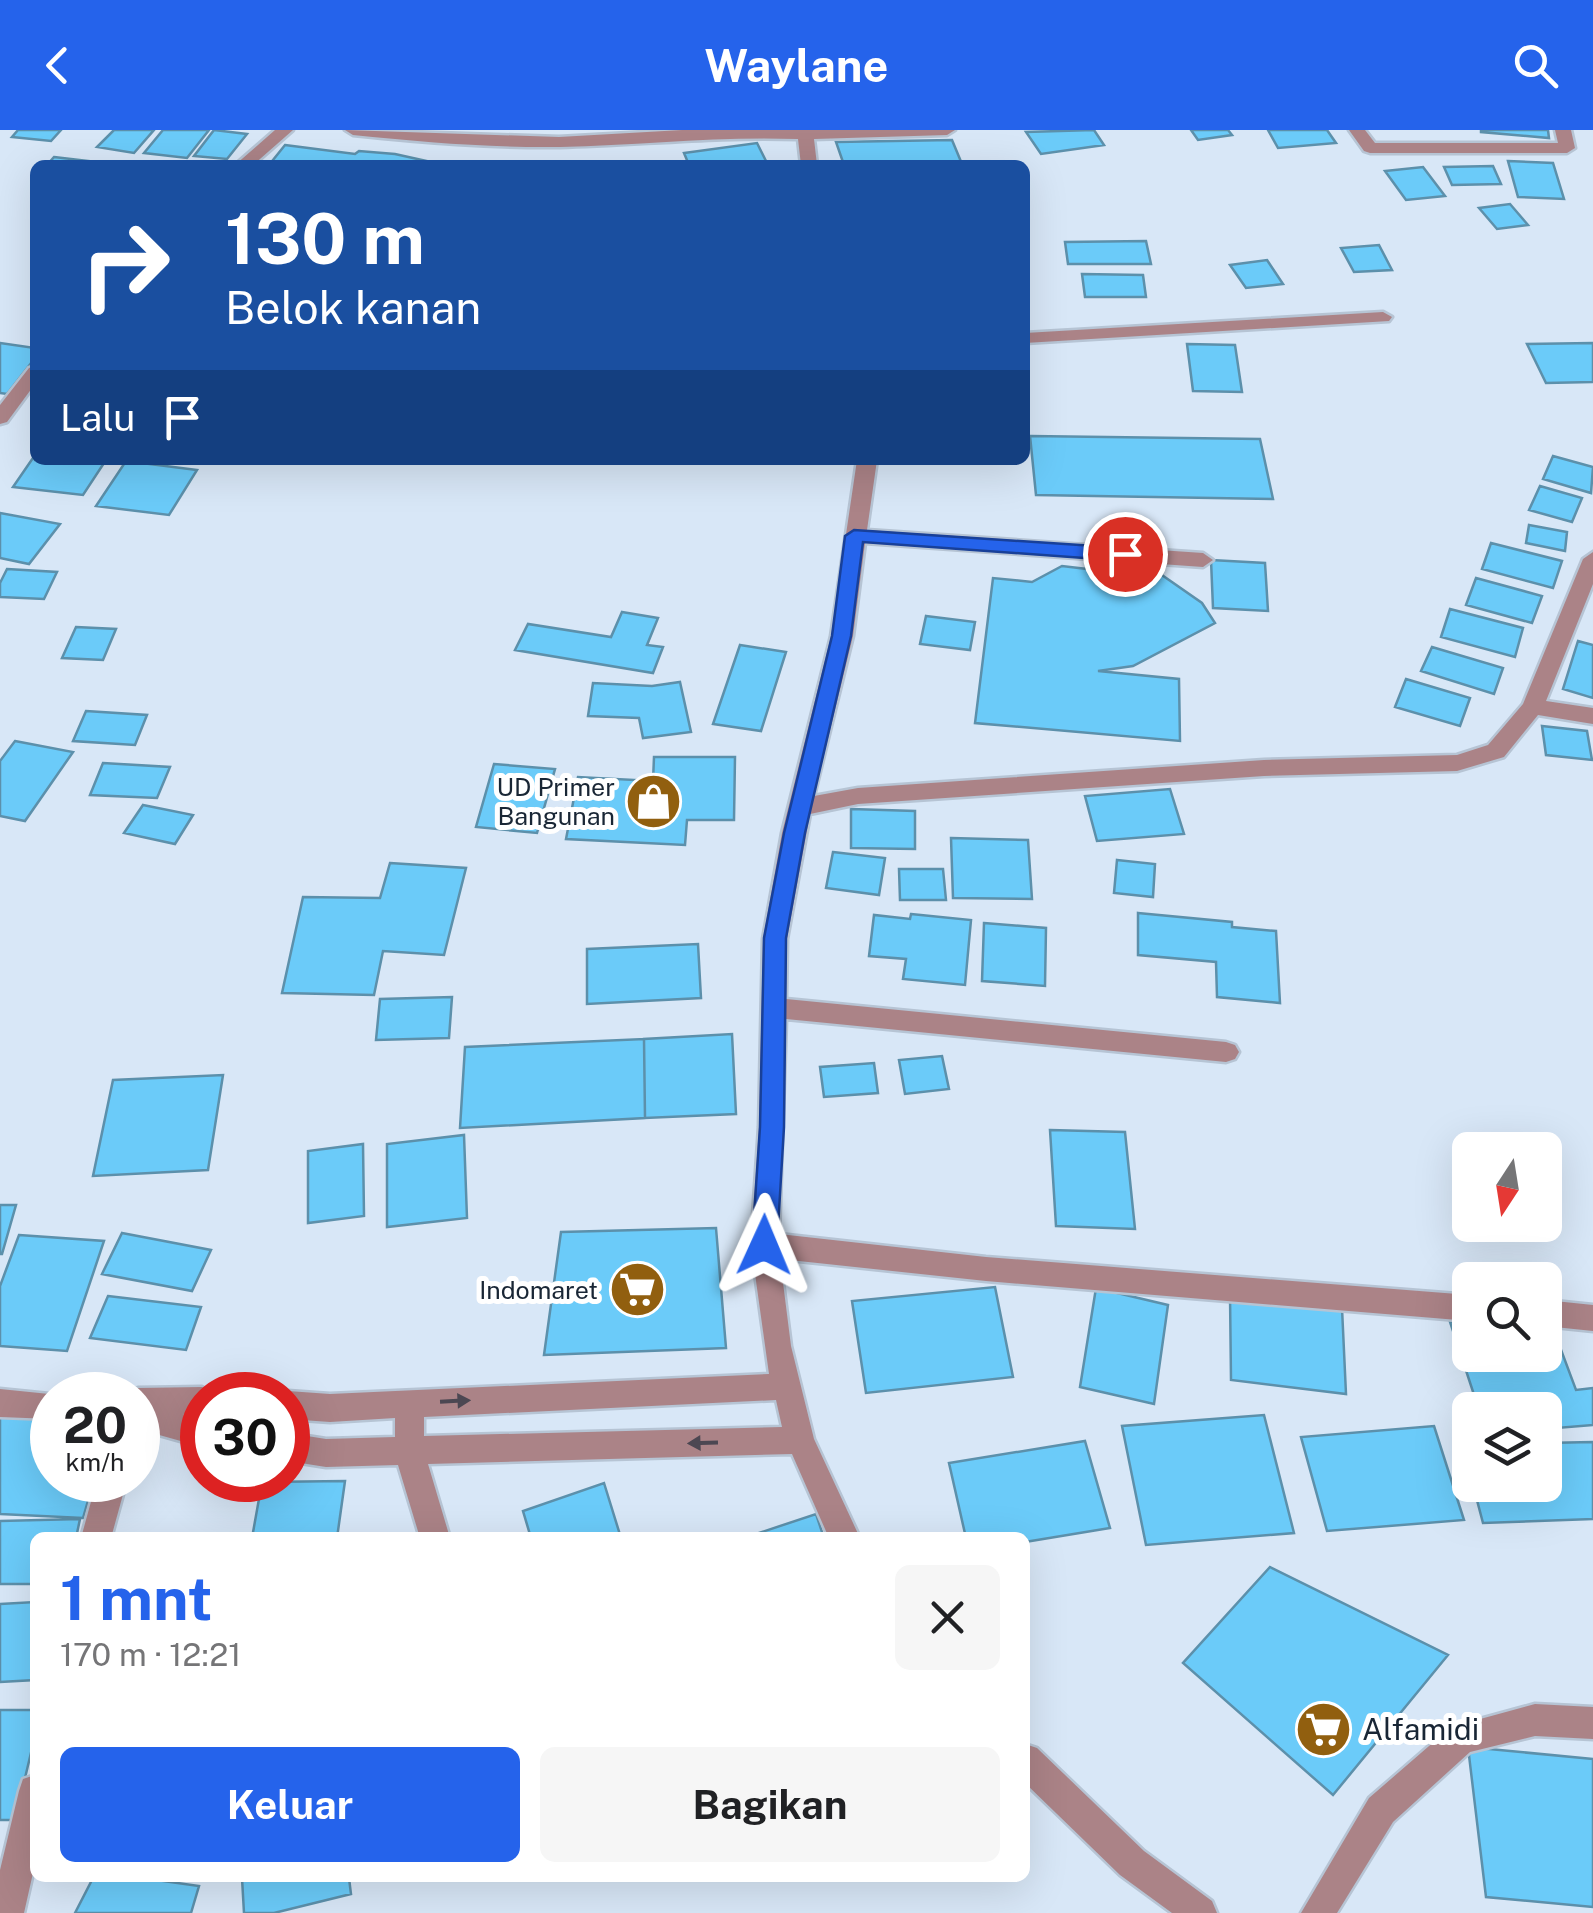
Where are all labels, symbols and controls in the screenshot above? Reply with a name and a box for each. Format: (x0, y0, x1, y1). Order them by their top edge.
icon: back (30, 38, 85, 93)
icon: search (1508, 38, 1563, 93)
text: Waylane (705, 39, 888, 92)
text: 130 m (225, 197, 425, 280)
icon: right (60, 200, 190, 330)
text: Belok kanan (225, 281, 481, 334)
icon: arrive (155, 390, 210, 445)
text: Lalu (60, 395, 135, 440)
pin (1083, 512, 1168, 597)
icon: arrive (1098, 527, 1153, 582)
shop icon: UD Primer Bangunan (624, 771, 684, 831)
place label: UD Primer Bangunan (496, 772, 615, 831)
north arrow (1452, 1132, 1562, 1242)
map controls (1452, 1132, 1562, 1502)
position arrow (712, 1193, 816, 1297)
supermarket icon: Indomaret (607, 1260, 667, 1320)
button: search (1452, 1262, 1562, 1372)
place label: Indomaret (479, 1275, 598, 1305)
speed limit sign: 30 (180, 1372, 310, 1502)
button: layers (1452, 1392, 1562, 1502)
one-way arrow (439, 1393, 471, 1409)
text: 20 (63, 1395, 127, 1454)
one-way arrow (686, 1435, 718, 1451)
text: km/h (66, 1447, 124, 1477)
text: 1 mnt (60, 1563, 212, 1634)
button: close (895, 1565, 1000, 1670)
text: 170 m · 12:21 (60, 1636, 241, 1673)
supermarket icon: Alfamidi (1293, 1699, 1353, 1759)
place label: Alfamidi (1362, 1711, 1479, 1747)
button: Keluar (60, 1747, 520, 1862)
button: Bagikan (540, 1747, 1000, 1862)

